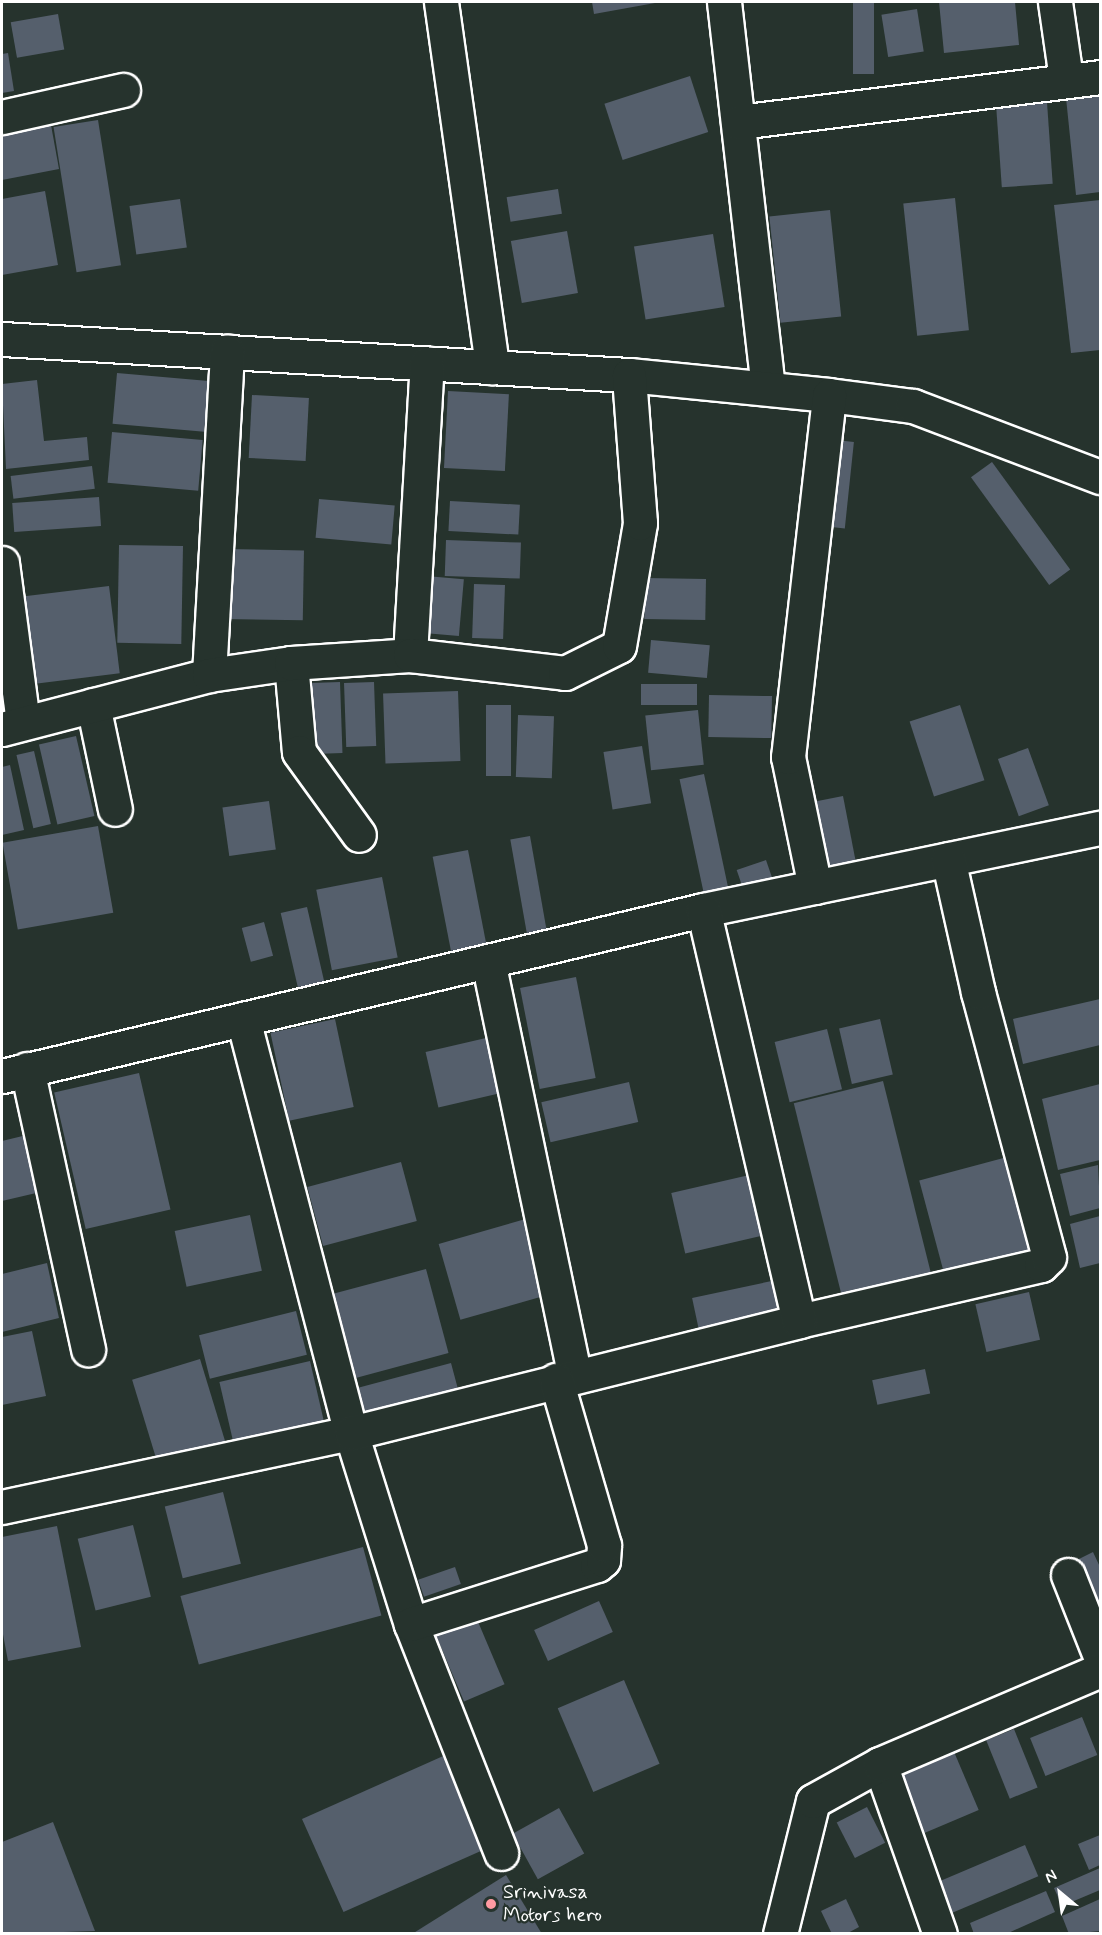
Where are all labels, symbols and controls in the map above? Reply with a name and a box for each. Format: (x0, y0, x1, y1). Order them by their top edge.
north arrow (1030, 1863, 1090, 1923)
text: N (1041, 1865, 1061, 1889)
place label: Srinivasa Motors hero (503, 1880, 601, 1927)
marker: Srinivasa Motors hero (484, 1897, 498, 1911)

